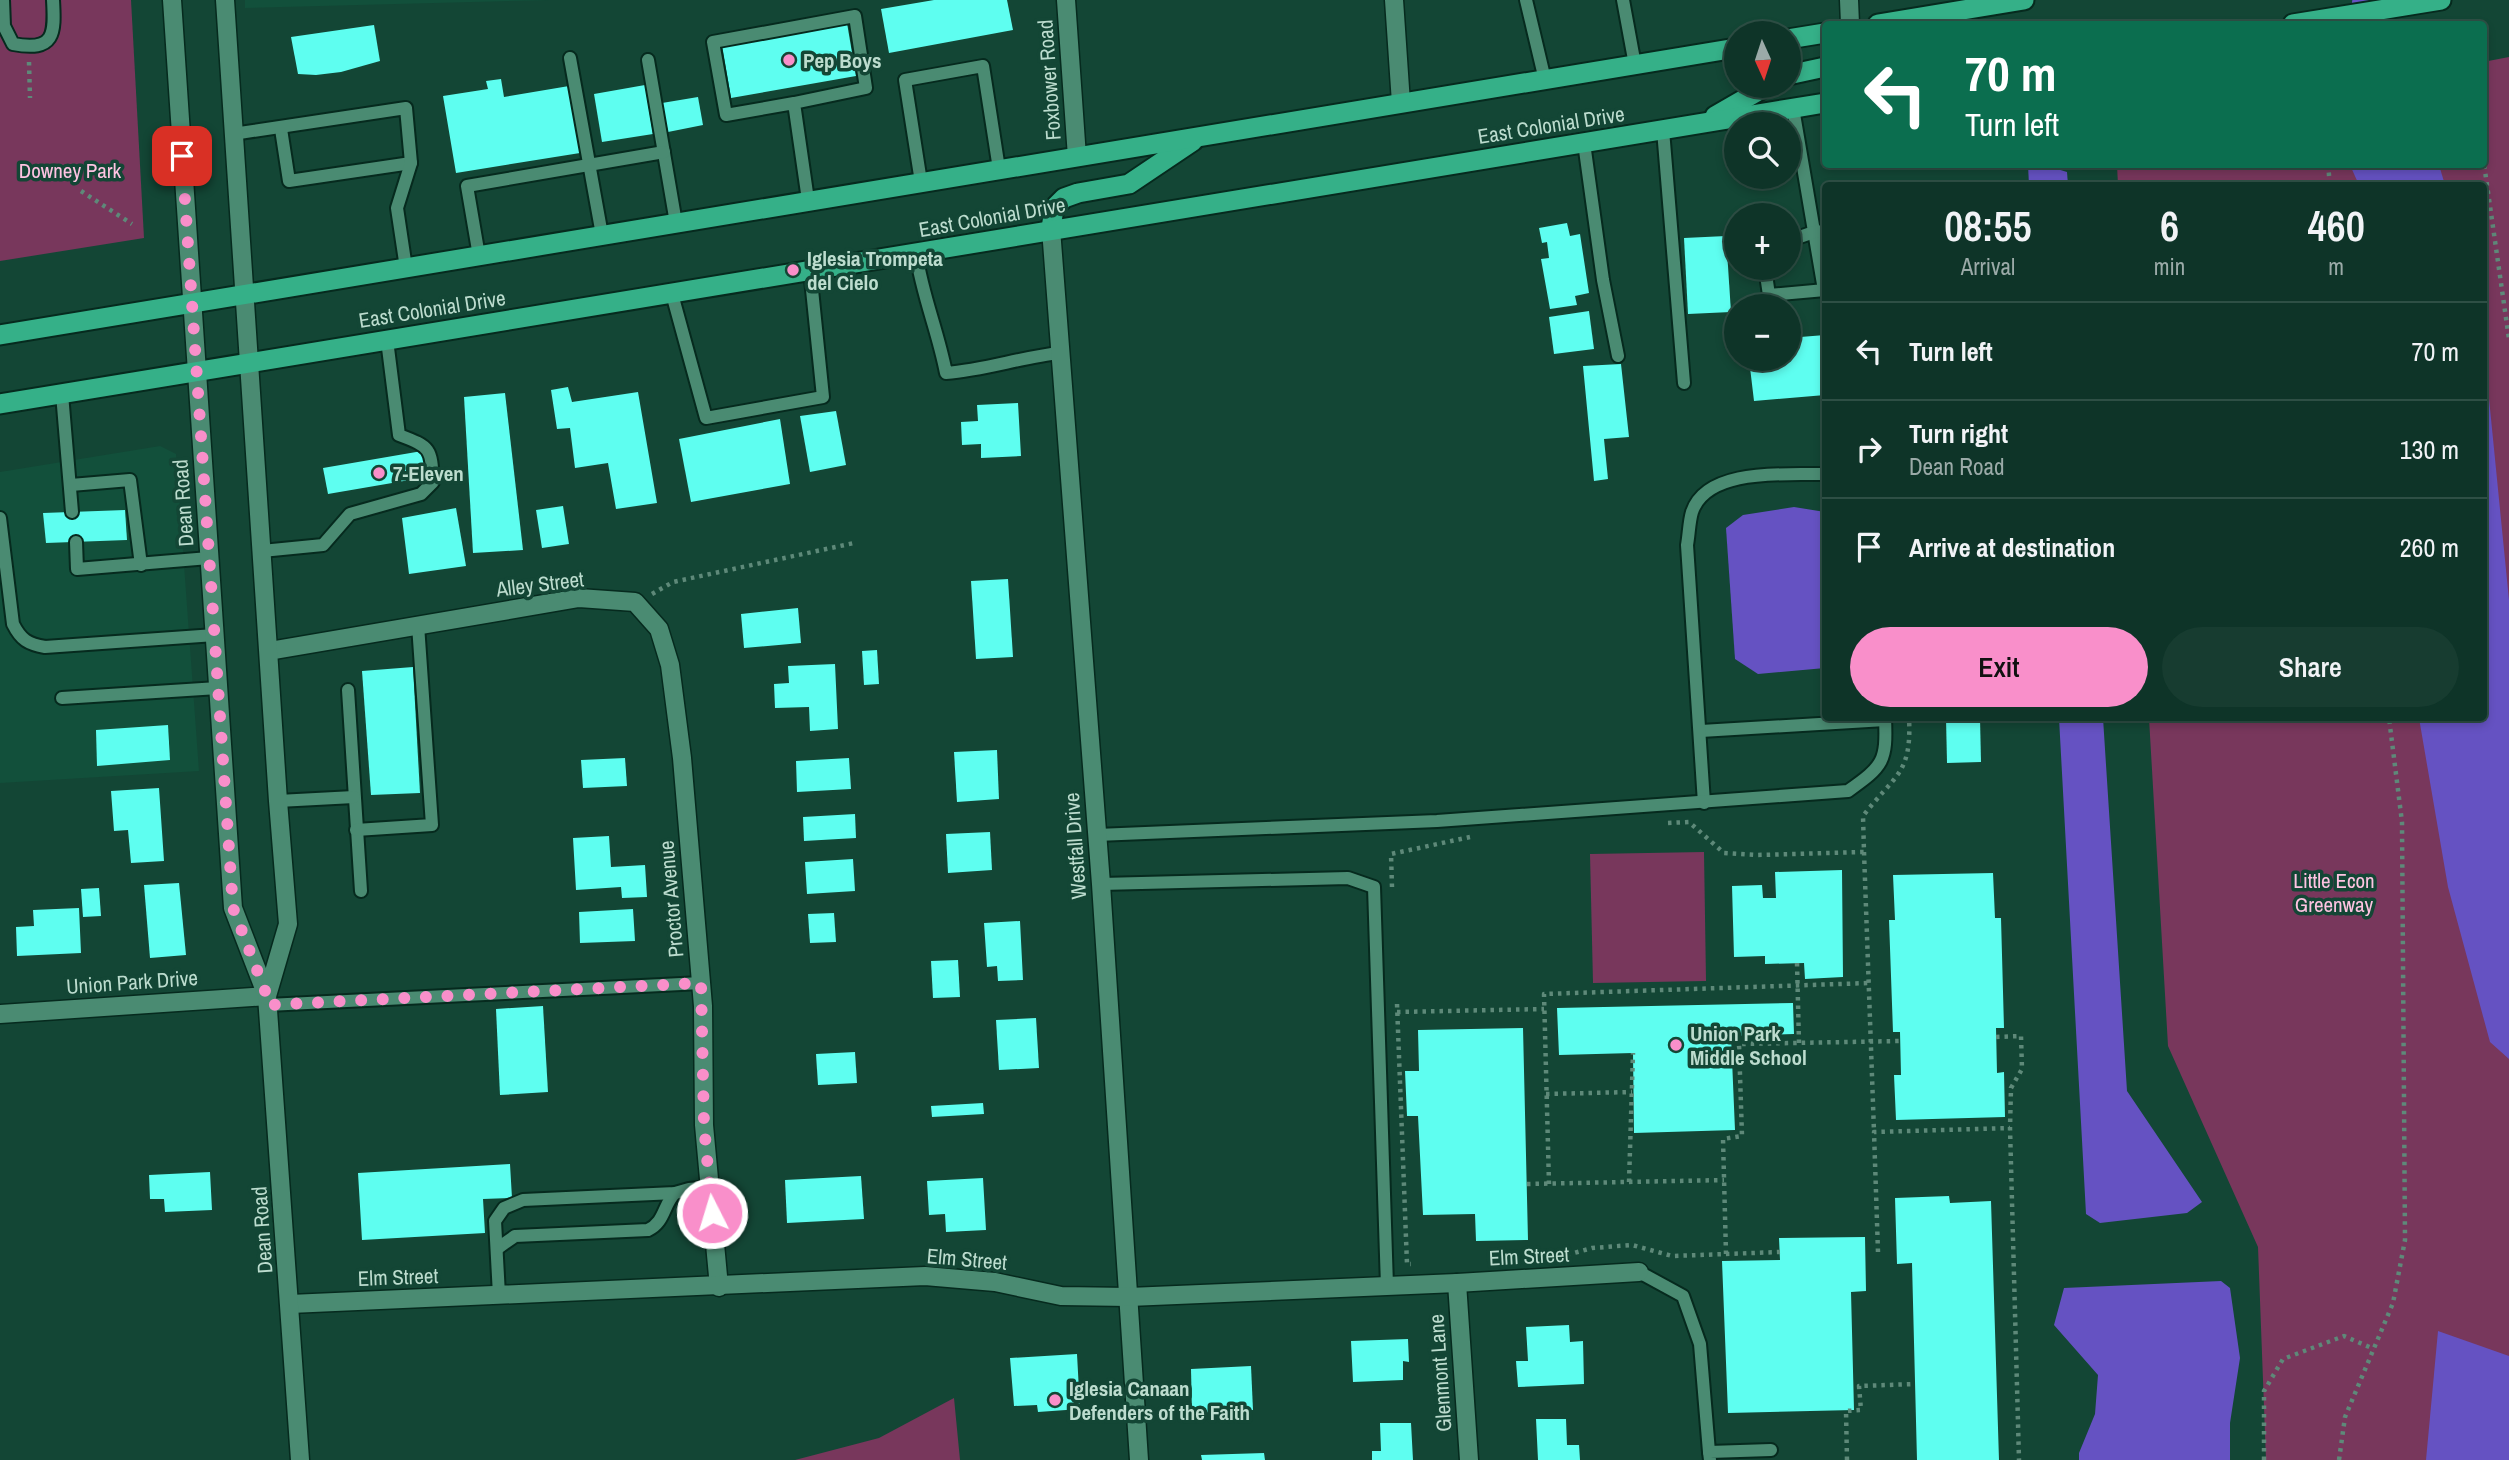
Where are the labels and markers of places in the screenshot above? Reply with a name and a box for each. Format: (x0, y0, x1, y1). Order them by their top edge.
place label: Pep Boys (803, 46, 881, 75)
marker: Pep Boys (781, 52, 797, 68)
pin (152, 126, 212, 186)
place label: Iglesia Trompeta del Cielo (807, 244, 943, 297)
marker: Iglesia Trompeta del Cielo (785, 262, 801, 278)
place label: 7-Eleven (393, 459, 464, 488)
marker: 7-Eleven (371, 465, 387, 481)
place label: Union Park Middle School (1690, 1019, 1807, 1072)
marker: Union Park Middle School (1668, 1037, 1684, 1053)
place label: Iglesia Canaan Defenders of the Faith (1069, 1374, 1250, 1427)
marker: Iglesia Canaan Defenders of the Faith (1047, 1392, 1063, 1408)

